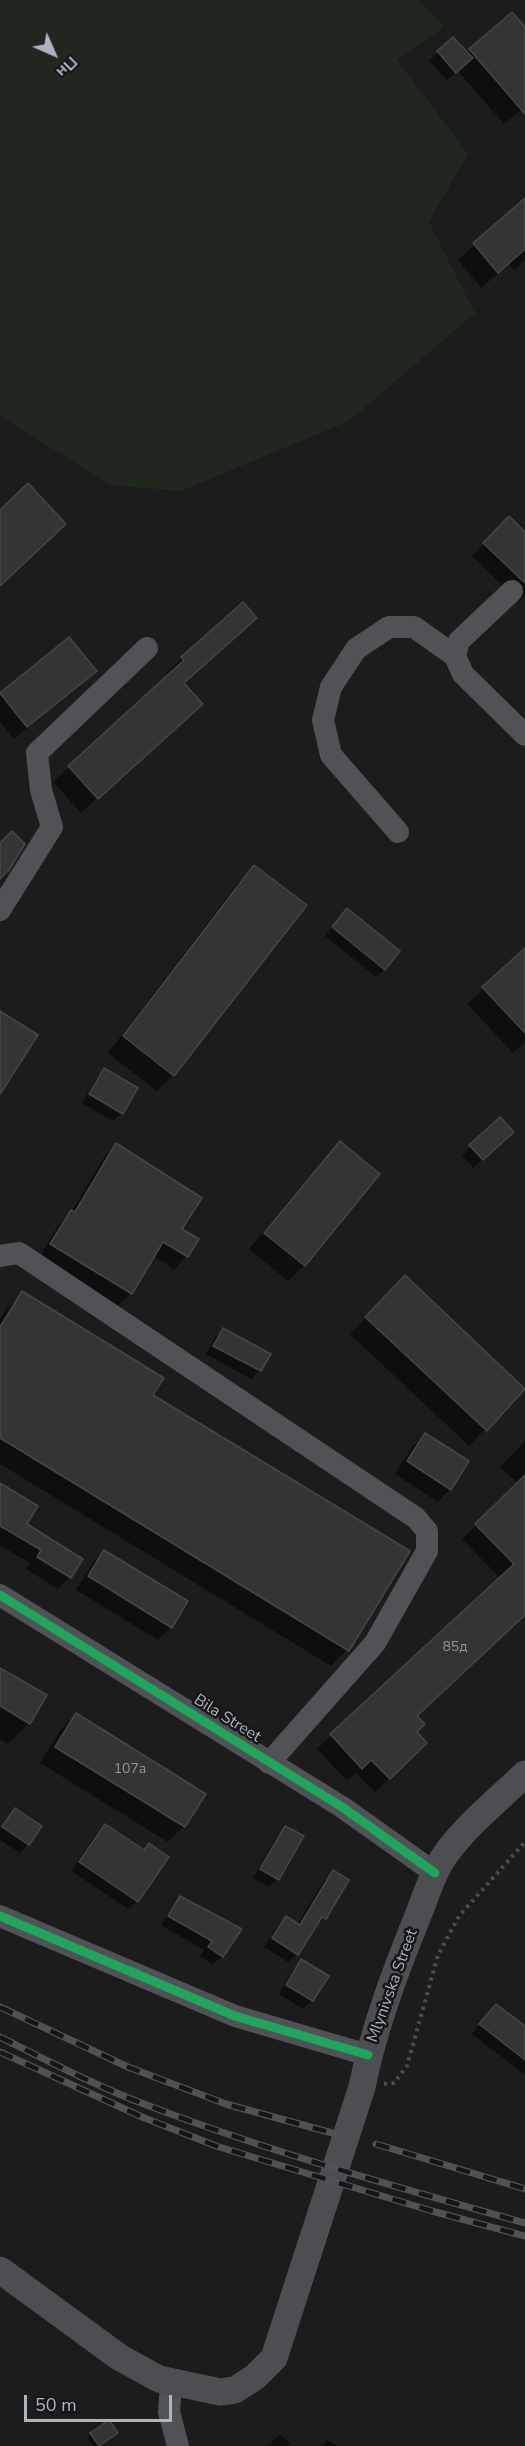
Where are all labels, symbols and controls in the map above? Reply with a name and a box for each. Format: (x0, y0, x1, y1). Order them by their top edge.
north arrow (24, 24, 84, 84)
text: Пн (51, 51, 82, 82)
house number: 85д (442, 1640, 468, 1656)
street label: Bila Street (190, 1691, 264, 1747)
house number: 107а (114, 1762, 146, 1778)
street label: Mlynivska Street (364, 1927, 422, 2045)
scale bar (27, 2383, 176, 2421)
text: 50 m (35, 2393, 77, 2417)

